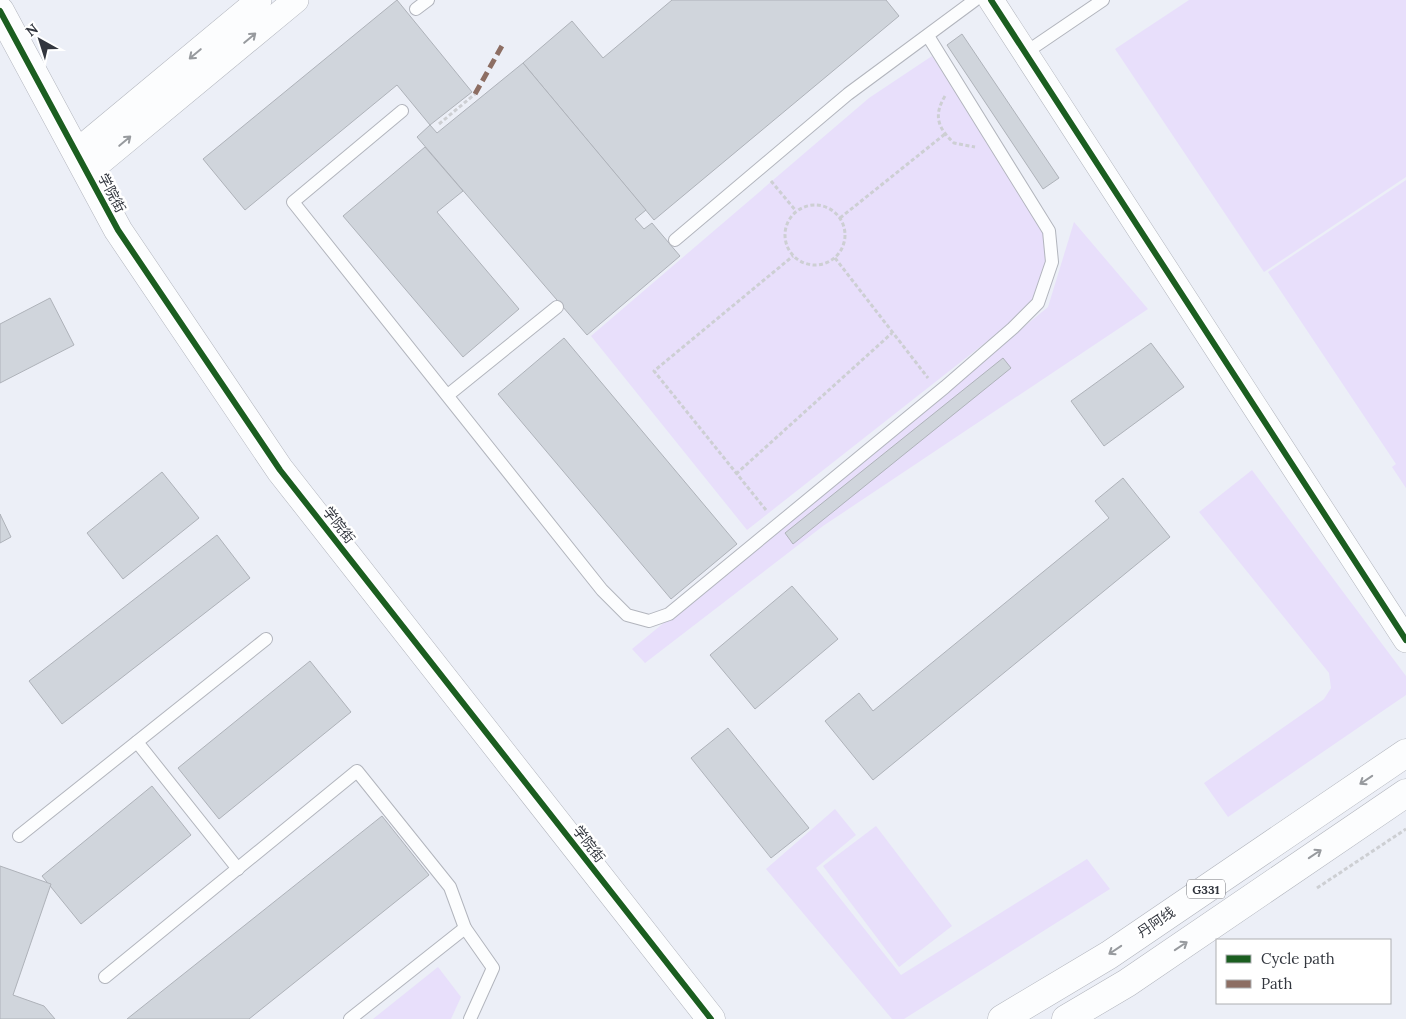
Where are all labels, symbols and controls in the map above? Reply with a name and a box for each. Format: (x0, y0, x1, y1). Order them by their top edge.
north arrow (15, 15, 65, 65)
text: N (22, 19, 42, 40)
one-way arrow (243, 33, 256, 44)
one-way arrow (188, 48, 201, 59)
one-way arrow (118, 136, 131, 147)
street label: 学院街 (94, 170, 130, 216)
street label: 学院街 (319, 503, 359, 547)
one-way arrow (1359, 775, 1373, 785)
street label: 学院街 (569, 822, 609, 866)
one-way arrow (1308, 849, 1322, 859)
road number: G331 (1187, 880, 1225, 899)
street label: 丹阿线 (1134, 903, 1178, 941)
legend (1216, 939, 1391, 1004)
one-way arrow (1174, 941, 1188, 951)
one-way arrow (1109, 945, 1123, 955)
text: Cycle path (1261, 949, 1335, 968)
text: Path (1261, 974, 1292, 993)

